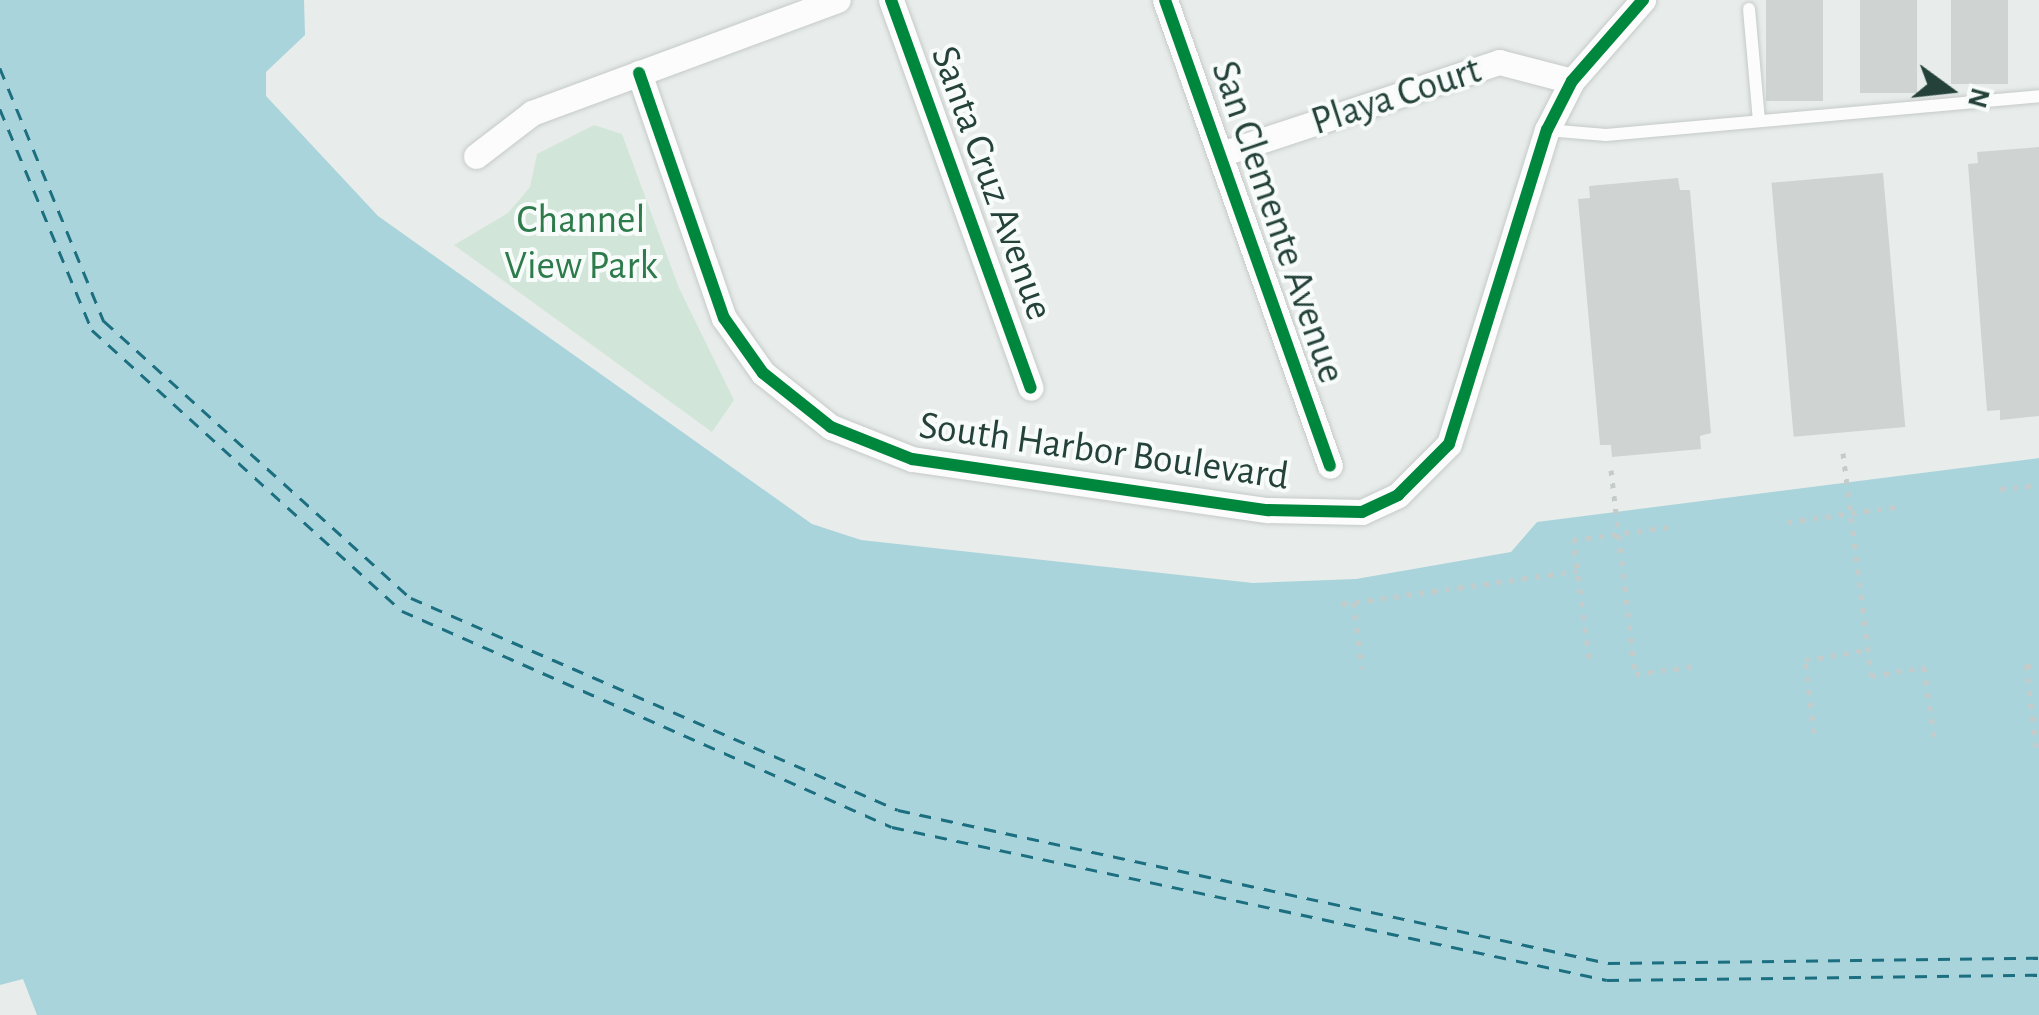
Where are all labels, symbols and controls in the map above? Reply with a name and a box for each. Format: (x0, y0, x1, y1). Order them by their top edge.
street label: Santa Cruz Avenue (920, 40, 1064, 326)
north arrow (1899, 40, 1999, 140)
street label: Playa Court (1305, 46, 1487, 146)
street label: San Clemente Avenue (1200, 55, 1356, 389)
text: N (1962, 85, 1994, 111)
park label: Channel View Park (504, 196, 658, 290)
street label: South Harbor Boulevard (916, 401, 1292, 501)

